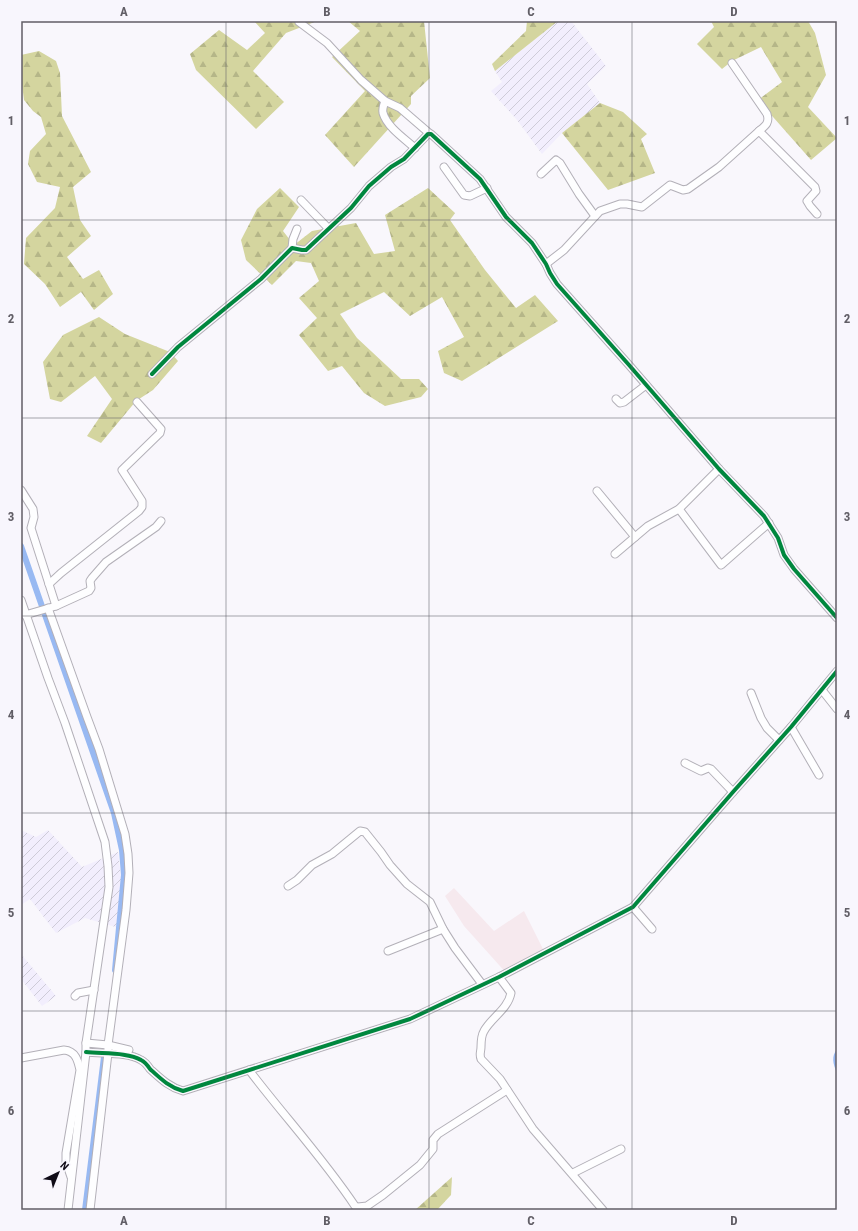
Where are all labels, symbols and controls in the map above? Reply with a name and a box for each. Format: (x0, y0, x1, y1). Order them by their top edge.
text: A (120, 4, 128, 19)
text: B (323, 4, 331, 19)
text: C (527, 4, 535, 19)
text: D (730, 4, 738, 19)
text: 1 (8, 113, 14, 128)
text: 1 (844, 113, 850, 128)
text: 2 (8, 311, 15, 326)
text: 2 (844, 311, 851, 326)
text: 3 (8, 509, 14, 524)
text: 3 (844, 509, 850, 524)
text: 4 (8, 707, 15, 722)
text: 4 (844, 707, 851, 722)
text: 5 (8, 905, 15, 920)
text: 5 (844, 905, 851, 920)
text: 6 (8, 1103, 15, 1118)
text: 6 (844, 1103, 851, 1118)
north arrow (38, 1153, 78, 1193)
text: N (58, 1159, 72, 1173)
text: A (120, 1213, 128, 1228)
text: B (323, 1213, 331, 1228)
text: C (527, 1213, 535, 1228)
text: D (730, 1213, 738, 1228)

